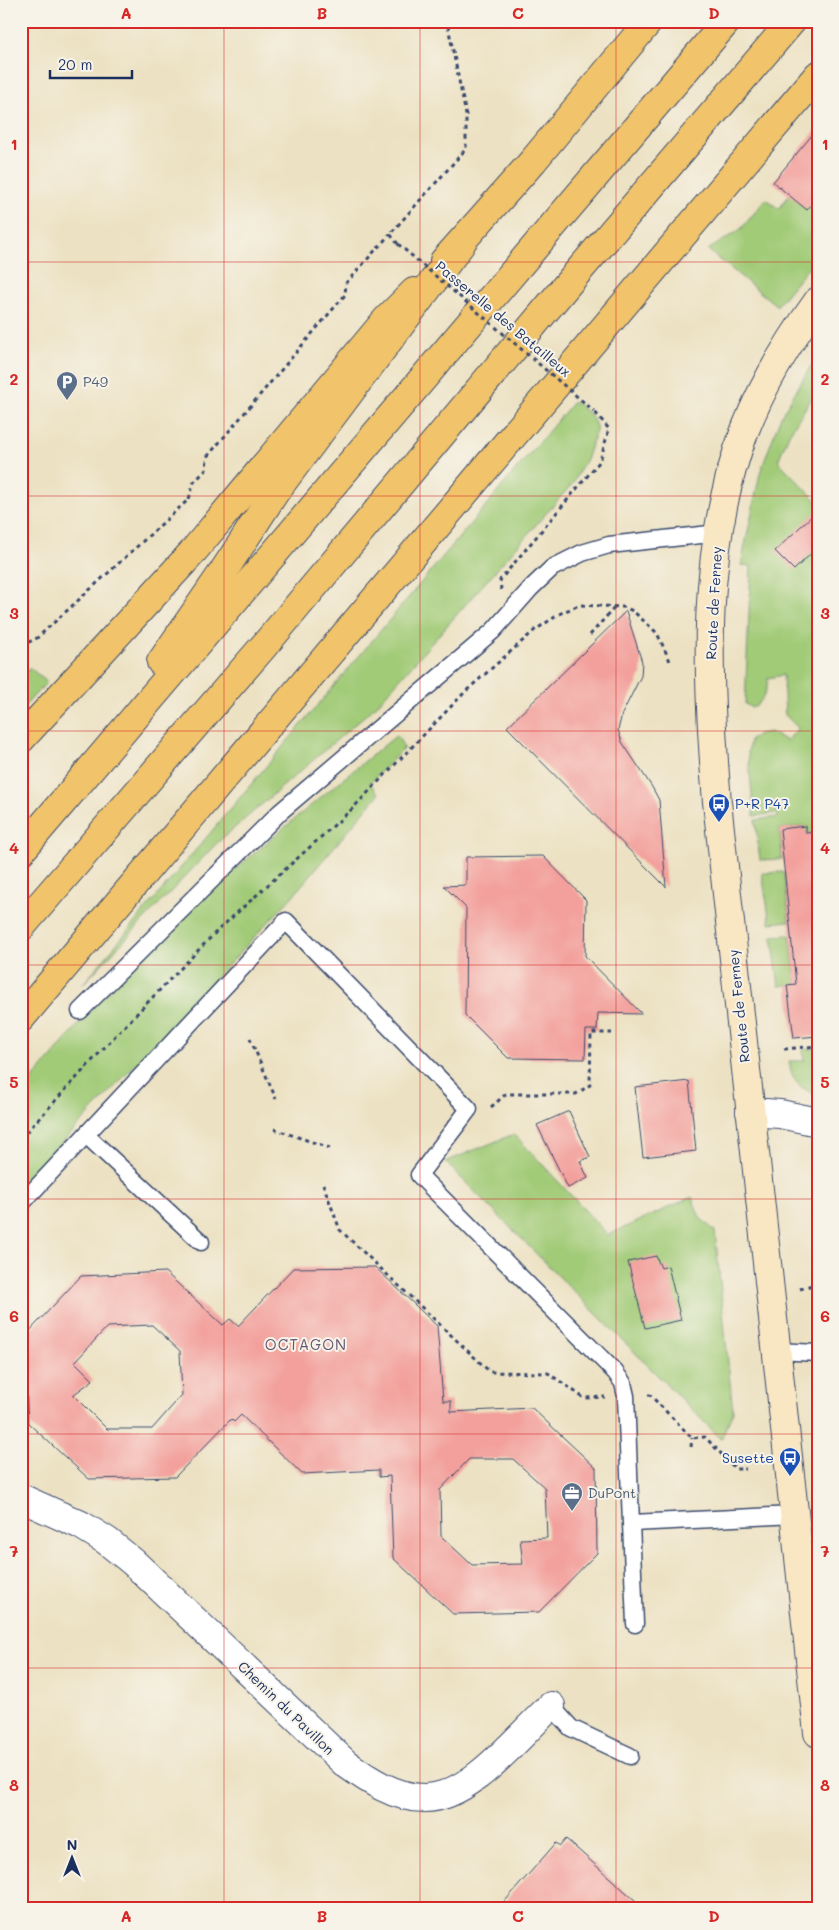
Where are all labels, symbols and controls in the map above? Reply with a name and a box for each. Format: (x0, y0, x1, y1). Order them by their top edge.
text: A (120, 2, 132, 23)
text: B (317, 2, 327, 23)
text: C (512, 2, 524, 23)
text: D (708, 2, 720, 23)
scale bar (50, 48, 132, 80)
text: 20 m (58, 54, 92, 74)
text: 1 (10, 133, 18, 154)
text: 1 (821, 133, 829, 154)
street label: Passerelle des Batailleux (432, 256, 575, 381)
text: 2 (10, 368, 19, 389)
text: 2 (821, 368, 830, 389)
parking icon: P49 (55, 370, 79, 401)
place label: P49 (83, 372, 108, 391)
street label: Route de Ferney (701, 546, 726, 660)
text: 3 (9, 602, 19, 623)
text: 3 (820, 602, 830, 623)
bus stop icon: P+R P47 (707, 792, 731, 823)
place label: P+R P47 (735, 794, 789, 813)
text: 4 (9, 837, 19, 858)
text: 4 (820, 837, 830, 858)
street label: Route de Ferney (723, 949, 754, 1063)
text: 5 (9, 1071, 19, 1092)
text: 5 (820, 1071, 830, 1092)
text: 6 (9, 1305, 19, 1326)
text: 6 (820, 1305, 830, 1326)
district label: OCTAGON (265, 1334, 347, 1354)
bus stop icon: Susette (778, 1446, 802, 1477)
place label: Susette (722, 1448, 774, 1467)
office icon: DuPont (560, 1481, 584, 1512)
place label: DuPont (588, 1483, 636, 1502)
text: 7 (10, 1540, 19, 1561)
text: 7 (821, 1540, 830, 1561)
street label: Chemin du Pavillon (234, 1657, 339, 1759)
text: 8 (9, 1774, 19, 1795)
text: 8 (820, 1774, 830, 1795)
north arrow (48, 1832, 98, 1882)
text: N (67, 1835, 77, 1854)
text: A (120, 1905, 132, 1926)
text: B (317, 1905, 327, 1926)
text: C (512, 1905, 524, 1926)
text: D (708, 1905, 720, 1926)

